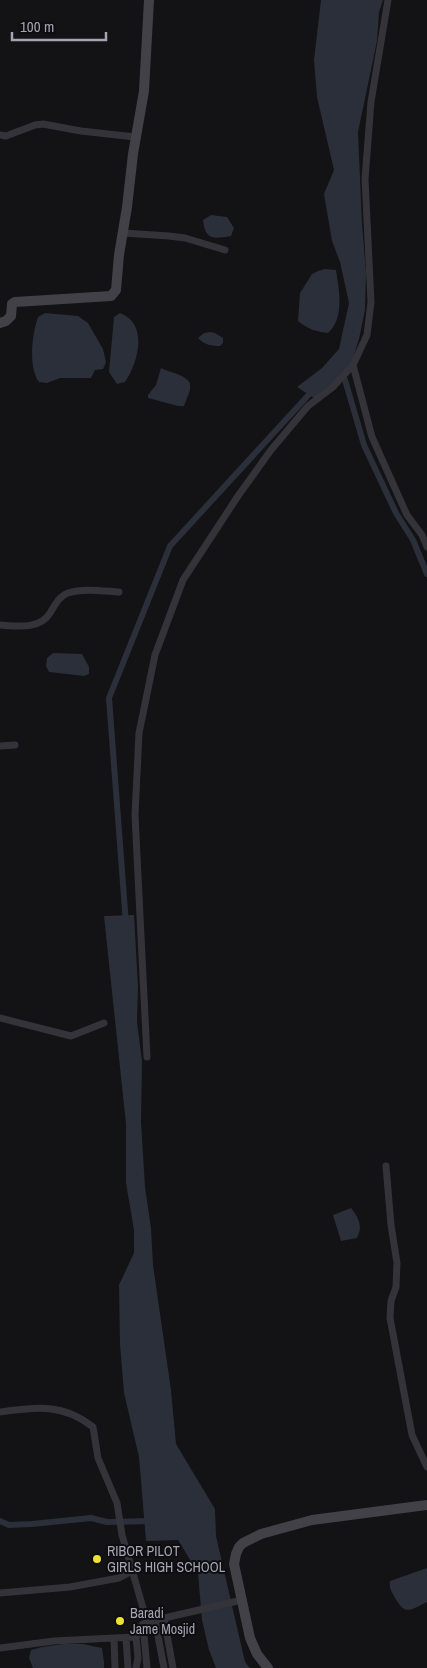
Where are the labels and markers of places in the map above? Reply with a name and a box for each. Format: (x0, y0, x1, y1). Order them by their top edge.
place label: RIBOR PILOT GIRLS HIGH SCHOOL (107, 1542, 226, 1576)
marker: RIBOR PILOT GIRLS HIGH SCHOOL (91, 1553, 103, 1565)
place label: Baradi Jame Mosjid (130, 1604, 195, 1638)
marker: Baradi Jame Mosjid (114, 1615, 126, 1627)

